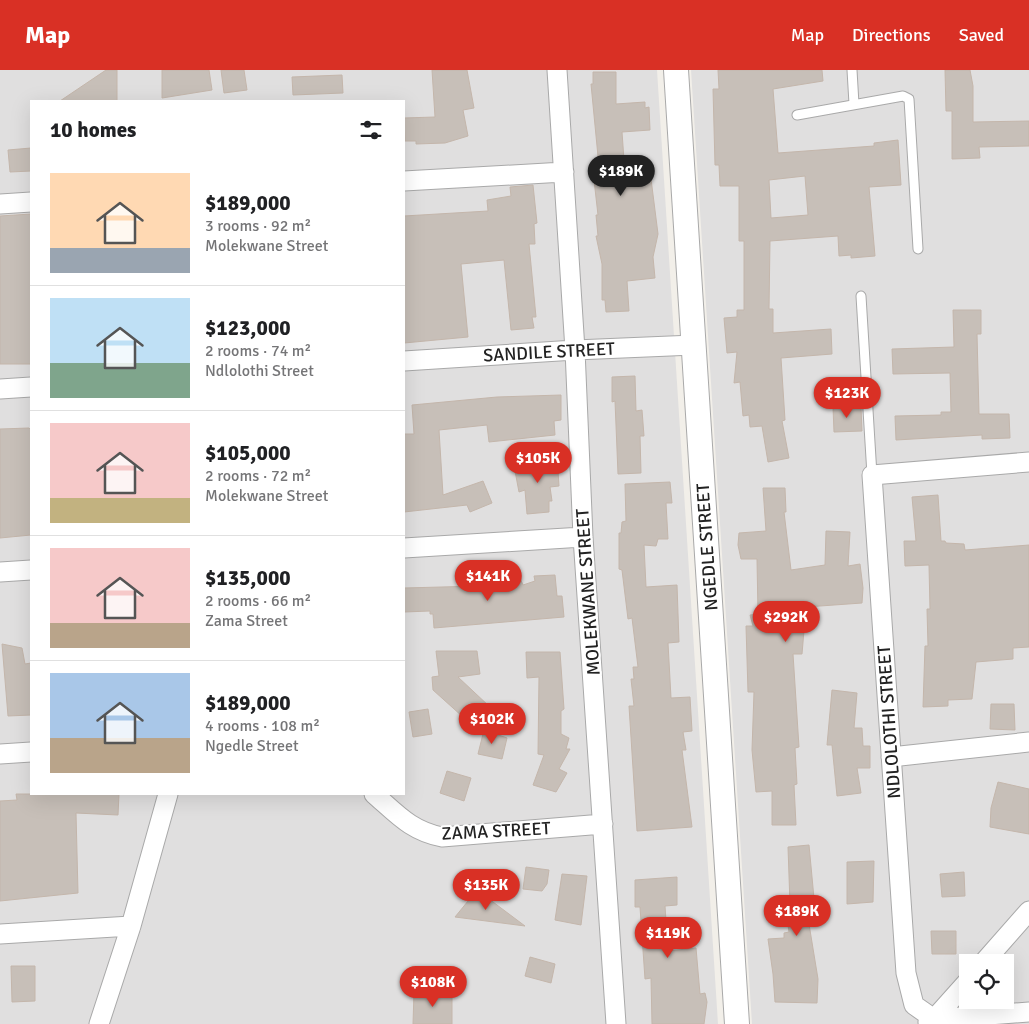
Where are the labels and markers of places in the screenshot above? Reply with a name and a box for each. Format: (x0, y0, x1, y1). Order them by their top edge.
pin: $189K (586, 154, 656, 197)
pin: $123K (812, 376, 882, 419)
pin: $105K (503, 442, 573, 484)
pin: $141K (453, 560, 523, 602)
pin: $292K (751, 600, 821, 643)
pin: $102K (457, 702, 527, 745)
pin: $135K (451, 868, 521, 911)
pin: $189K (762, 894, 832, 937)
pin: $119K (633, 916, 703, 959)
pin: $108K (398, 966, 468, 1008)

